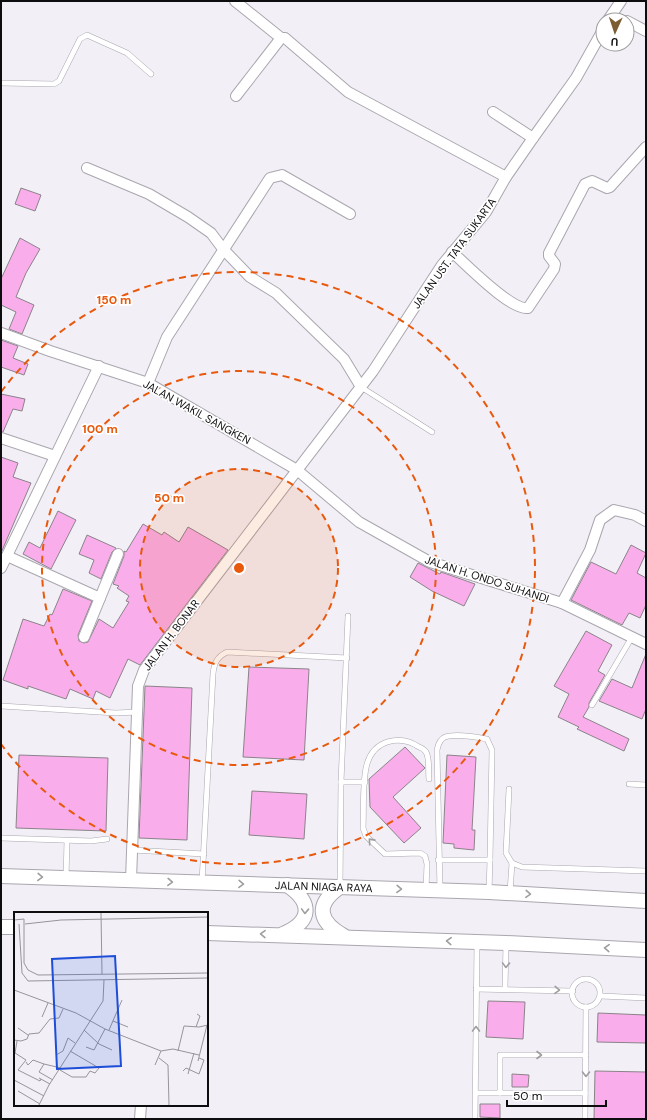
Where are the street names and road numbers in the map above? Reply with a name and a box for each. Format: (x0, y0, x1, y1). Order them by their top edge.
street label: JALAN UST. TATA SUKARTA (409, 195, 499, 311)
street label: JALAN WAKIL SANGKEN (141, 377, 253, 447)
street label: JALAN H. ONDO SUHANDI (423, 552, 551, 606)
street label: JALAN H. BONAR (140, 597, 202, 673)
street label: JALAN NIAGA RAYA (275, 878, 373, 895)

